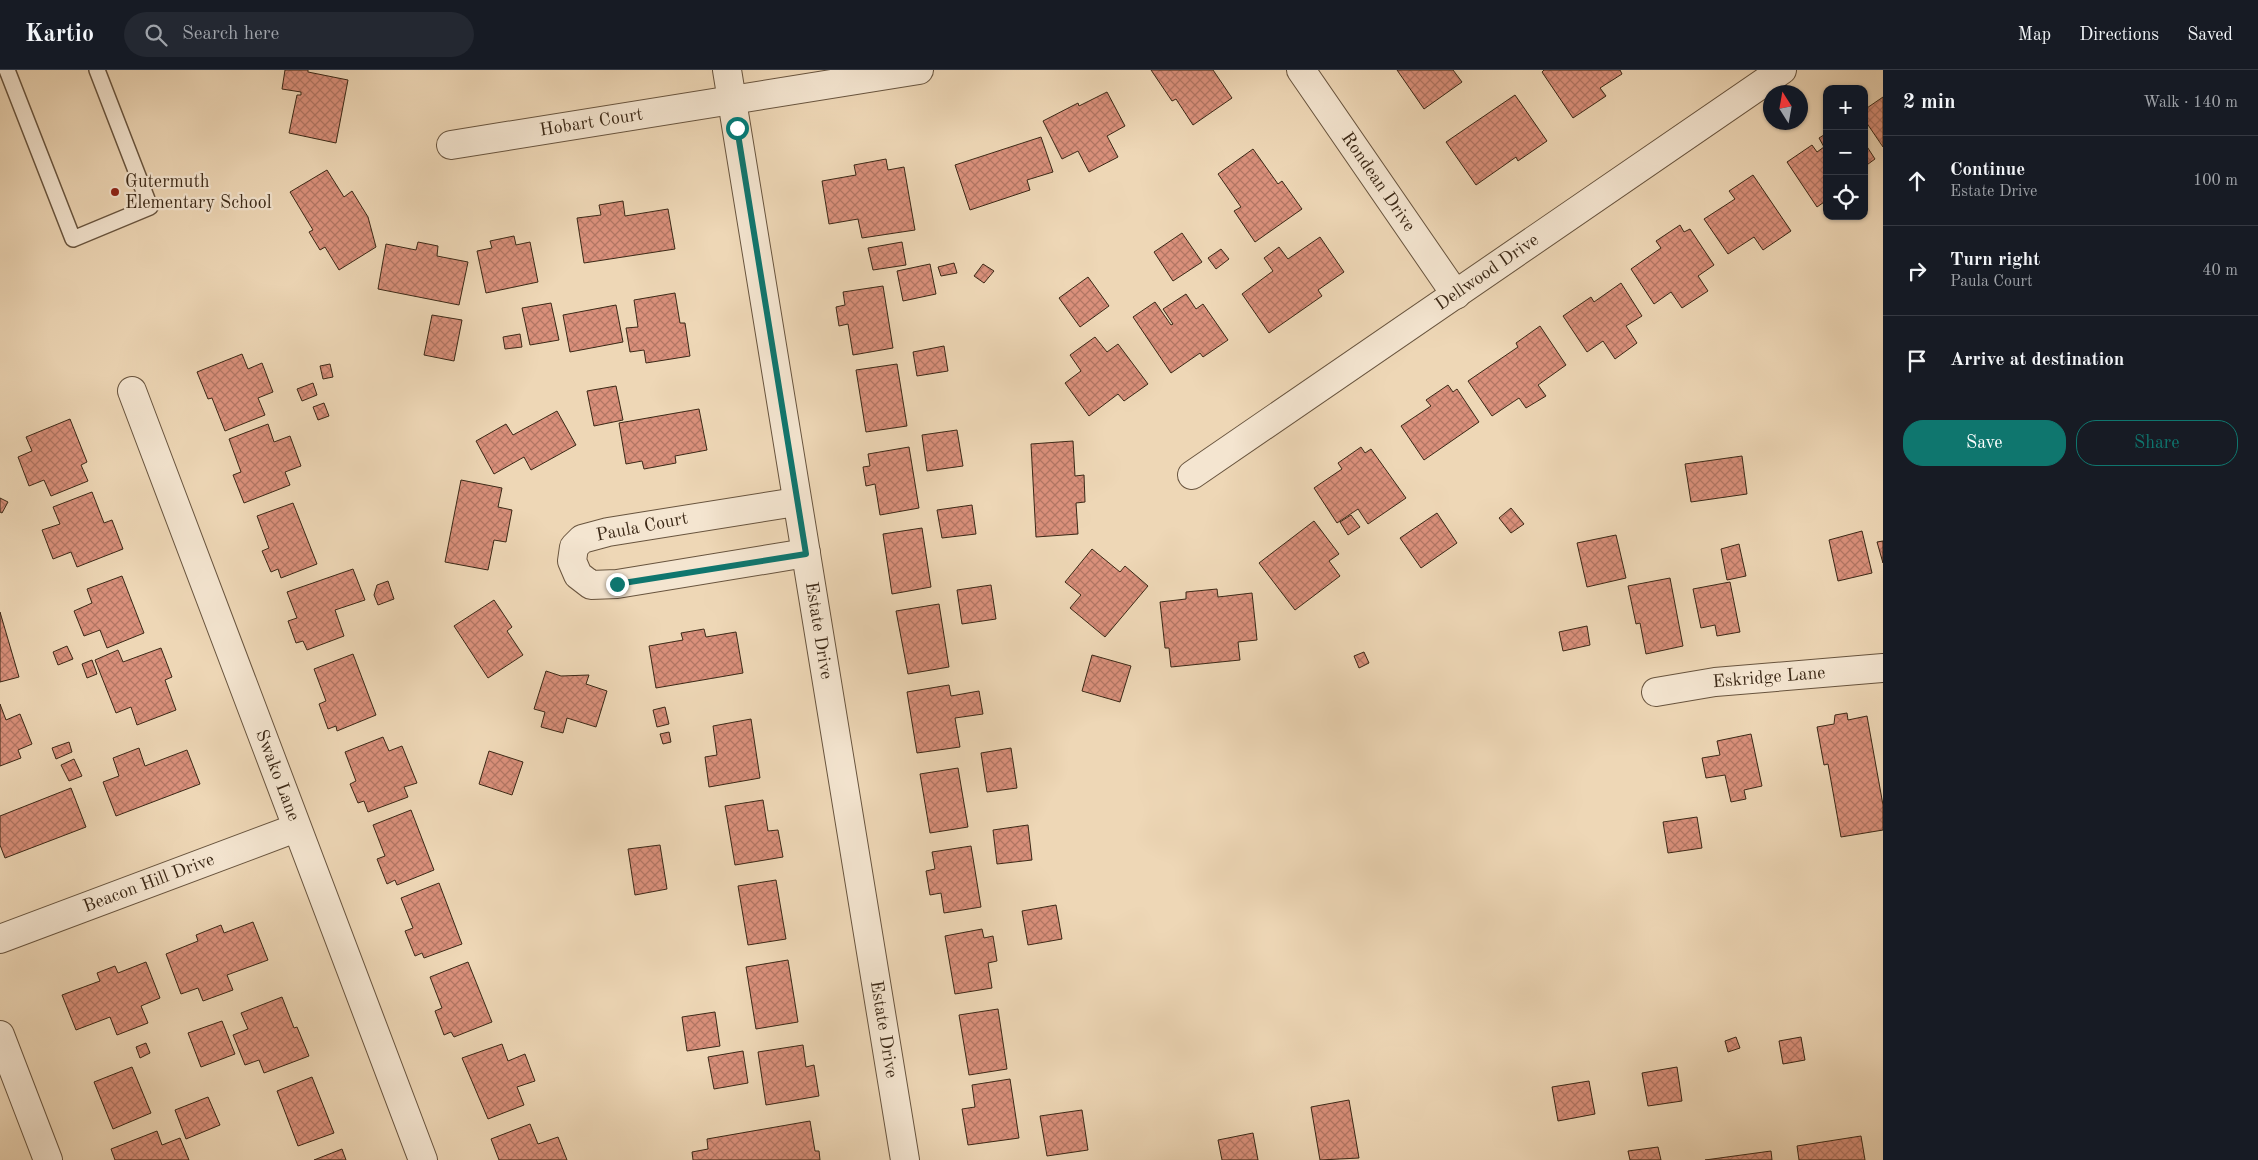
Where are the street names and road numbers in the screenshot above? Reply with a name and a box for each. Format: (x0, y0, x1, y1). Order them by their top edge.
street label: Hobart Court (538, 105, 644, 140)
street label: Rondean Drive (1338, 129, 1419, 235)
street label: Dellwood Drive (1432, 231, 1542, 314)
street label: Paula Court (595, 509, 689, 545)
street label: Estate Drive (802, 581, 835, 681)
street label: Eskridge Lane (1712, 664, 1826, 691)
street label: Swako Lane (252, 727, 303, 823)
street label: Beacon Hill Drive (81, 850, 217, 916)
street label: Estate Drive (867, 979, 900, 1079)

